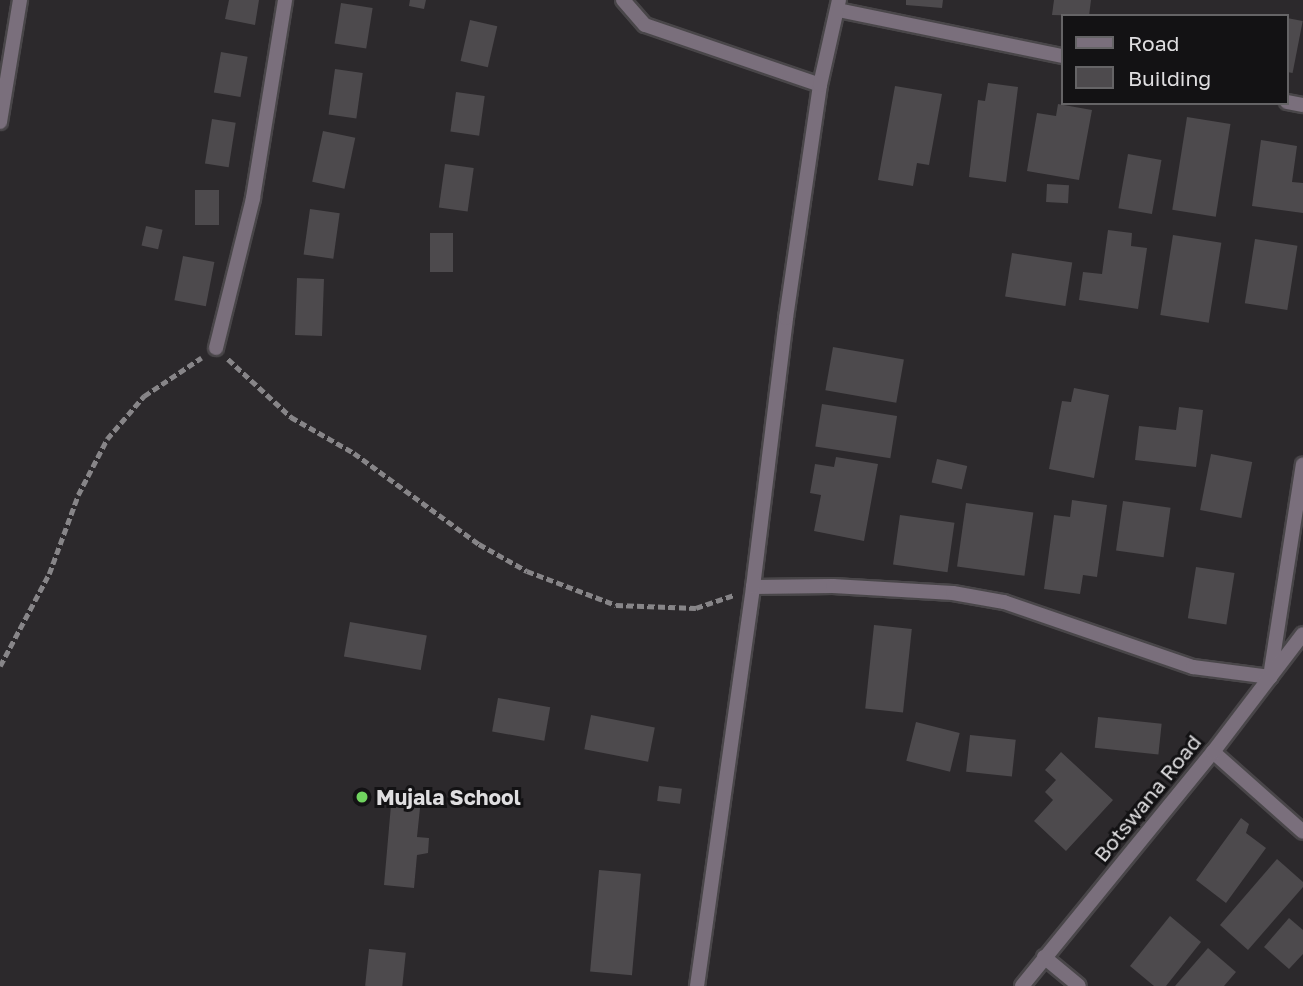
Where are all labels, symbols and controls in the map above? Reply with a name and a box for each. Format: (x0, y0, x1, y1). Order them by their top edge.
legend (1062, 14, 1289, 105)
text: Road (1128, 30, 1179, 56)
text: Building (1128, 65, 1211, 91)
street label: Botswana Road (1088, 729, 1206, 867)
place label: Mujala School (376, 784, 521, 810)
marker: Mujala School (354, 789, 370, 805)

